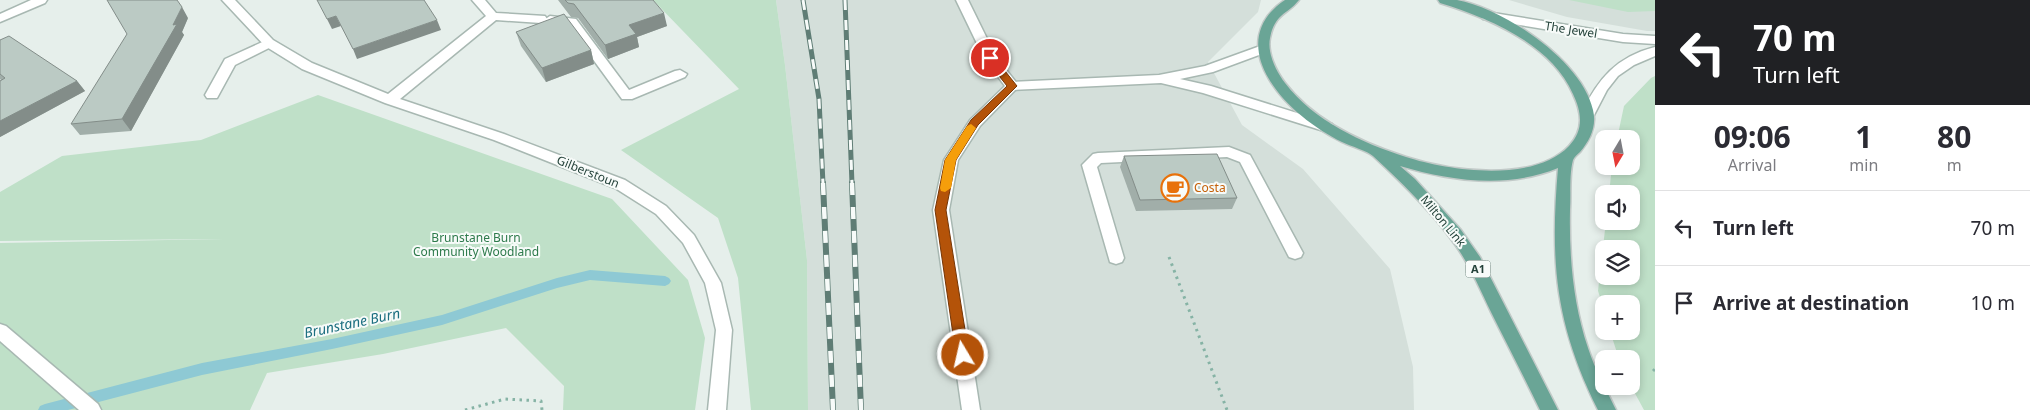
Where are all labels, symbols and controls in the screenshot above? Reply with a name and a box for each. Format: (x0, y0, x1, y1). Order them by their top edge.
text: 70 m (1753, 14, 1836, 61)
street label: The Jewel (1544, 17, 1599, 42)
icon: left (1670, 20, 1735, 85)
pin (969, 37, 1011, 79)
icon: arrive (976, 44, 1004, 72)
text: Turn left (1753, 59, 1840, 89)
text: 09:06 (1714, 116, 1791, 157)
text: 1 (1855, 116, 1872, 157)
text: 80 (1937, 116, 1971, 157)
north arrow (1595, 130, 1640, 175)
map controls (1595, 130, 1640, 395)
street label: Gilberstoun (554, 151, 622, 192)
text: Arrival (1728, 154, 1777, 176)
text: min (1849, 154, 1878, 176)
text: m (1947, 154, 1962, 176)
cafe icon: Costa (1160, 173, 1190, 203)
place label: Costa (1194, 179, 1226, 196)
button: sound (1595, 185, 1640, 230)
street label: Milton Link (1417, 191, 1470, 250)
icon: left (1670, 214, 1698, 242)
text: Turn left (1713, 215, 1794, 241)
text: 70 m (1971, 215, 2015, 241)
park label: Brunstane Burn Community Woodland (413, 229, 539, 260)
button: layers (1595, 240, 1640, 285)
road number: A1 (1466, 260, 1490, 278)
icon: arrive (1670, 289, 1698, 317)
text: Arrive at destination (1713, 290, 1909, 316)
text: 10 m (1971, 290, 2015, 316)
button: + (1595, 295, 1640, 340)
water label: Brunstane Burn (302, 303, 402, 342)
position arrow (936, 328, 988, 380)
button: − (1595, 350, 1640, 395)

